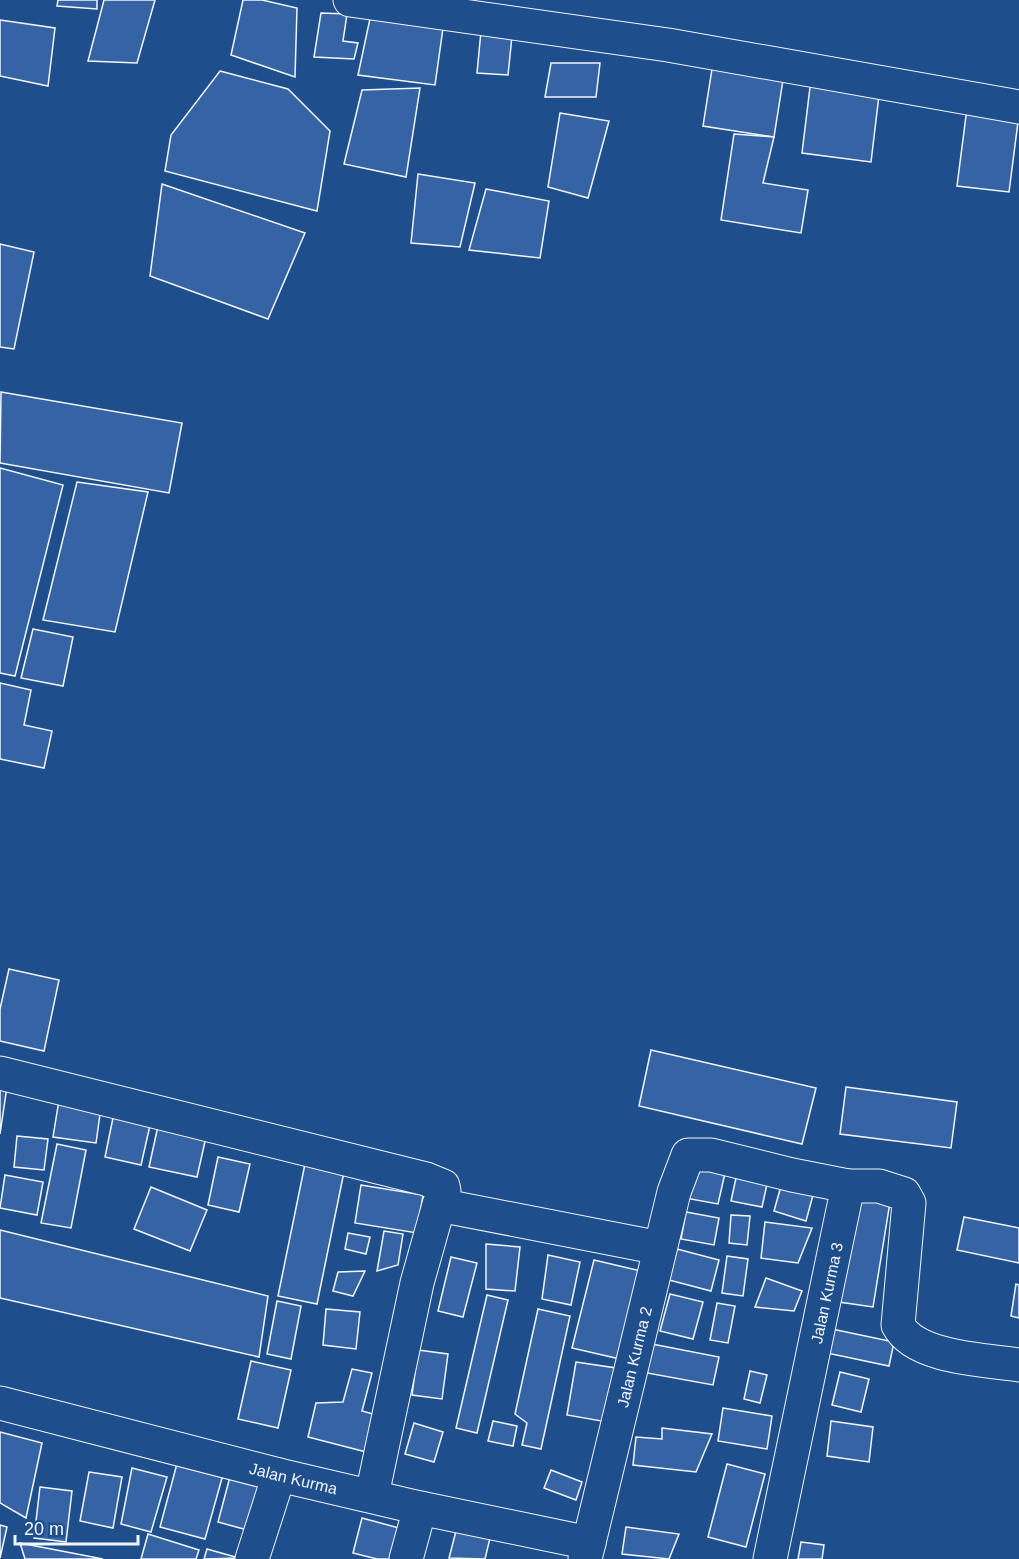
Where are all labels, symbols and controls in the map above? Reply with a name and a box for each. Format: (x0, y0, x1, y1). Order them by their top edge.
street label: Jalan Kurma 3 (808, 1241, 846, 1345)
street label: Jalan Kurma 2 (614, 1305, 654, 1409)
street label: Jalan Kurma (248, 1459, 339, 1497)
scale bar (15, 1508, 138, 1546)
text: 20 m (24, 1519, 64, 1539)

